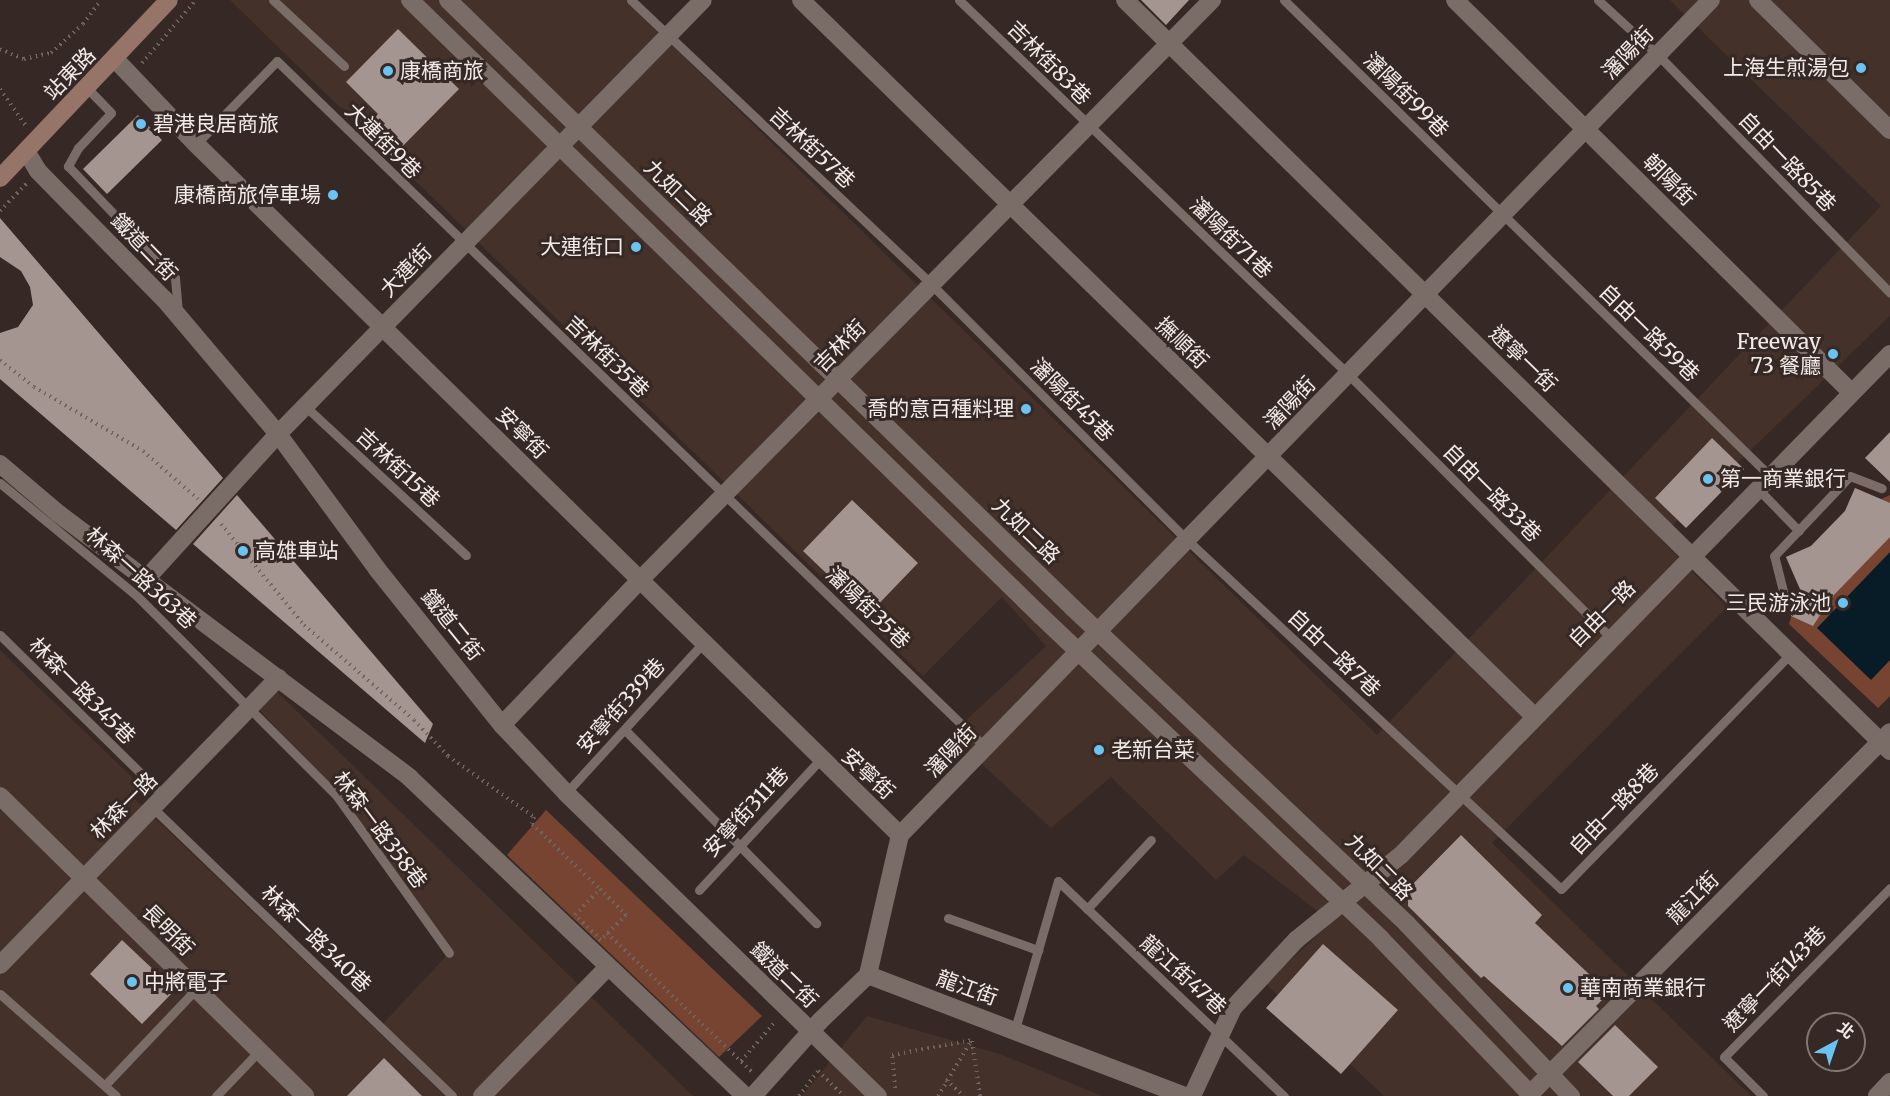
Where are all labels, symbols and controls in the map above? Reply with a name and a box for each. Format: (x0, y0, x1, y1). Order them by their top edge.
street label: 吉林街83巷 (1002, 16, 1096, 110)
street label: 瀋陽街 (1597, 22, 1659, 84)
street label: 站東路 (39, 43, 101, 105)
street label: 瀋陽街99巷 (1358, 47, 1454, 143)
place label: 上海生煎湯包 (1723, 55, 1849, 81)
place label: 康橋商旅 (400, 58, 484, 84)
marker: 上海生煎湯包 (1854, 61, 1868, 75)
marker: 康橋商旅 (381, 64, 395, 78)
street label: 大連街9巷 (340, 98, 426, 184)
street label: 吉林街57巷 (764, 102, 860, 194)
street label: 自由一路85巷 (1733, 107, 1841, 217)
place label: 碧港良居商旅 (153, 111, 279, 137)
marker: 碧港良居商旅 (134, 117, 148, 131)
street label: 朝陽街 (1638, 149, 1700, 211)
street label: 九如二路 (639, 155, 717, 231)
place label: 康橋商旅停車場 (174, 182, 321, 208)
marker: 康橋商旅停車場 (326, 188, 340, 202)
street label: 瀋陽街71巷 (1184, 192, 1278, 284)
street label: 鐵道二街 (106, 208, 182, 286)
place label: 大連街口 (540, 234, 624, 260)
street label: 大連街 (375, 240, 437, 302)
marker: 大連街口 (629, 240, 643, 254)
street label: 自由一路59巷 (1594, 279, 1704, 387)
street label: 吉林街35巷 (560, 311, 654, 403)
street label: 撫順街 (1151, 312, 1213, 374)
street label: 吉林街 (809, 315, 871, 377)
street label: 遼寧一街 (1484, 321, 1562, 397)
place label: Freeway 73 餐廳 (1736, 329, 1821, 379)
marker: Freeway 73 餐廳 (1826, 347, 1840, 361)
street label: 瀋陽街45巷 (1025, 353, 1119, 447)
street label: 瀋陽街 (1259, 372, 1321, 434)
place label: 喬的意百種料理 (867, 396, 1014, 422)
street label: 安寧街 (491, 402, 553, 464)
marker: 喬的意百種料理 (1019, 402, 1033, 416)
street label: 吉林街15巷 (351, 423, 445, 513)
street label: 自由一路33巷 (1438, 439, 1546, 547)
place label: 第一商業銀行 (1720, 466, 1846, 492)
marker: 第一商業銀行 (1701, 472, 1715, 486)
street label: 九如二路 (987, 493, 1065, 569)
street label: 林森一路363巷 (80, 522, 202, 634)
place label: 高雄車站 (255, 538, 339, 564)
marker: 高雄車站 (236, 544, 250, 558)
street label: 瀋陽街35巷 (821, 562, 915, 654)
street label: 自由一路 (1563, 575, 1641, 653)
street label: 鐵道二街 (416, 584, 488, 666)
place label: 三民游泳池 (1726, 590, 1831, 616)
marker: 三民游泳池 (1836, 596, 1850, 610)
street label: 自由一路7巷 (1283, 604, 1385, 702)
street label: 林森一路345巷 (24, 633, 140, 749)
street label: 安寧街339巷 (572, 653, 670, 759)
street label: 瀋陽街 (920, 720, 982, 782)
place label: 老新台菜 (1111, 737, 1195, 763)
street label: 安寧街 (836, 743, 900, 805)
marker: 老新台菜 (1092, 743, 1106, 757)
street label: 自由一路8巷 (1564, 758, 1664, 860)
street label: 安寧街311巷 (698, 762, 794, 862)
street label: 林森一路358巷 (328, 766, 432, 894)
street label: 林森一路 (85, 767, 163, 845)
street label: 九如二路 (1340, 828, 1418, 906)
street label: 龍江街 (1662, 867, 1724, 929)
street label: 林森一路340巷 (256, 880, 376, 998)
street label: 長明街 (137, 899, 199, 961)
street label: 遼寧一街143巷 (1719, 921, 1831, 1037)
street label: 龍江街47巷 (1135, 930, 1231, 1020)
street label: 鐵道二街 (745, 937, 823, 1013)
street label: 龍江街 (933, 965, 1001, 1011)
place label: 中將電子 (144, 969, 228, 995)
marker: 中將電子 (125, 975, 139, 989)
place label: 華南商業銀行 (1580, 975, 1706, 1001)
marker: 華南商業銀行 (1561, 981, 1575, 995)
north arrow (1806, 1012, 1866, 1072)
text: 北 (1834, 1017, 1859, 1043)

